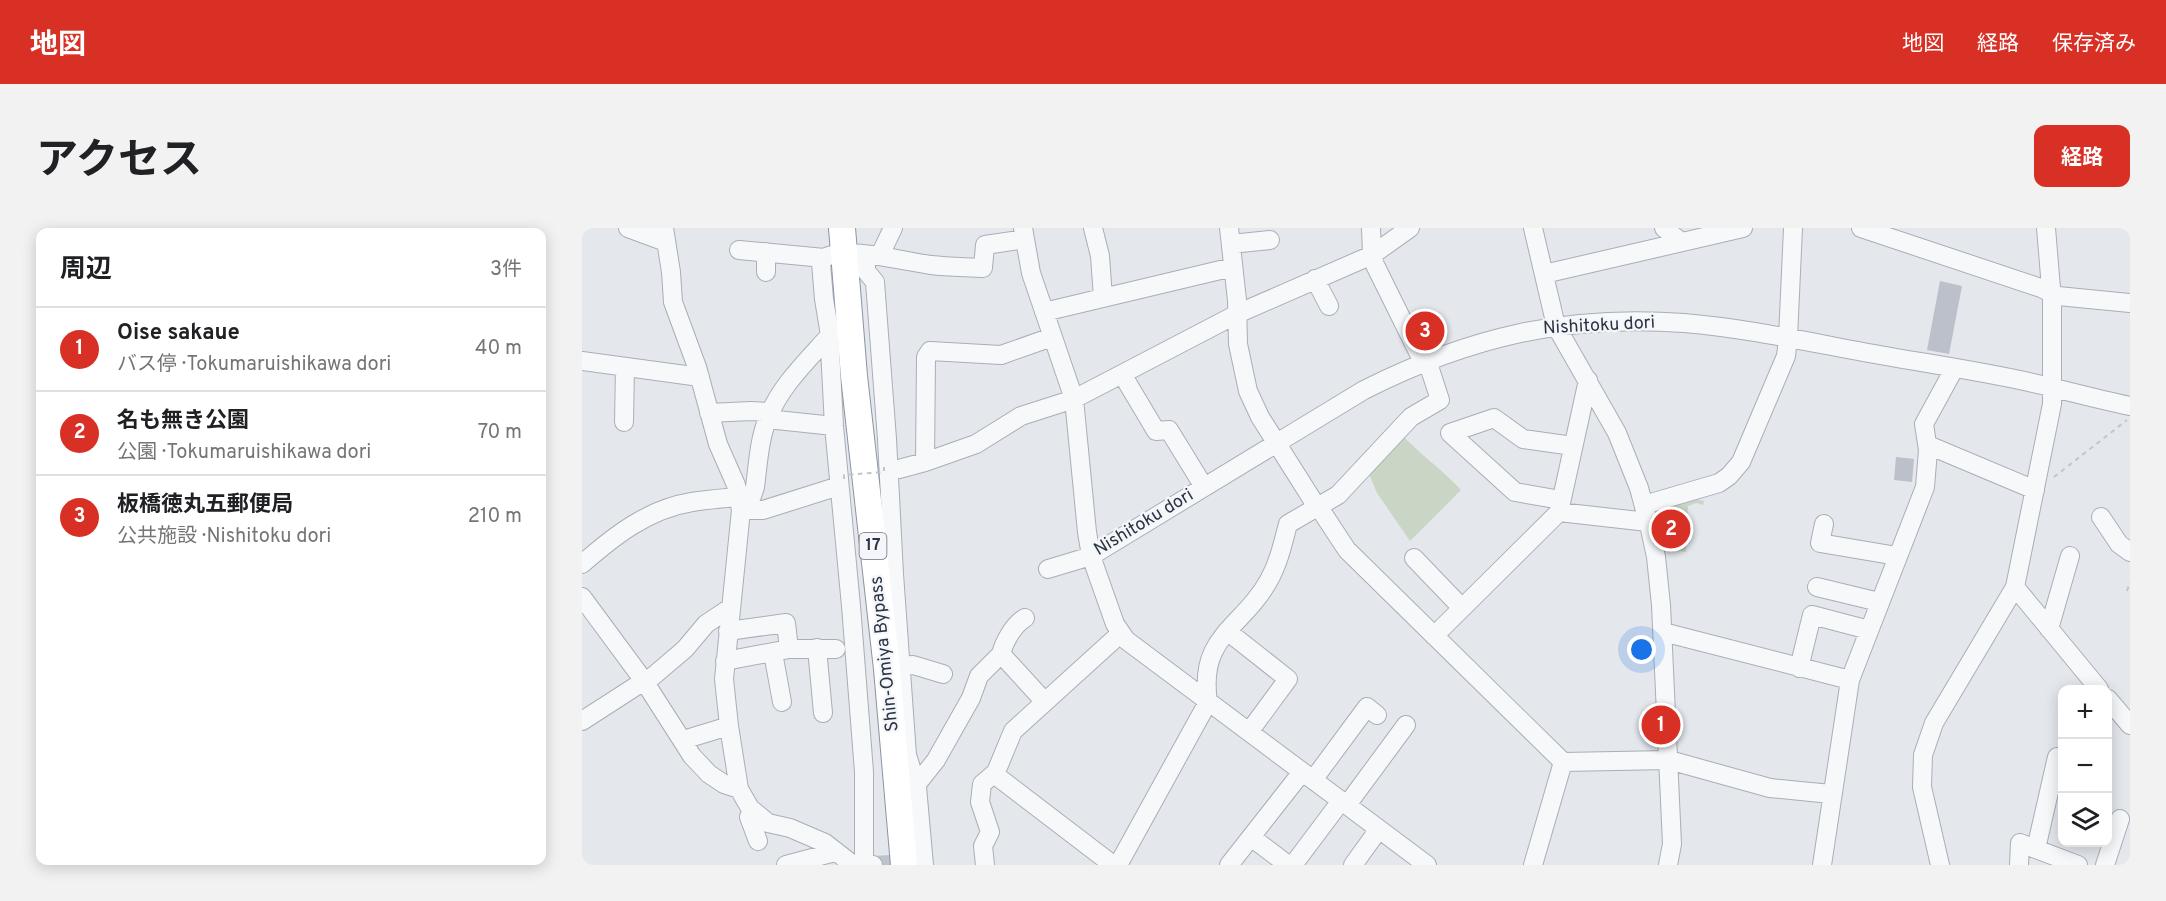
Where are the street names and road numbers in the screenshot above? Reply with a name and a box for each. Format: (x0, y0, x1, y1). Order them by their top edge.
street label: Nishitoku dori (1542, 312, 1656, 340)
street label: Nishitoku dori (1090, 484, 1198, 562)
road number: 17 (860, 533, 886, 559)
street label: Shin-Omiya Bypass (865, 575, 905, 733)

